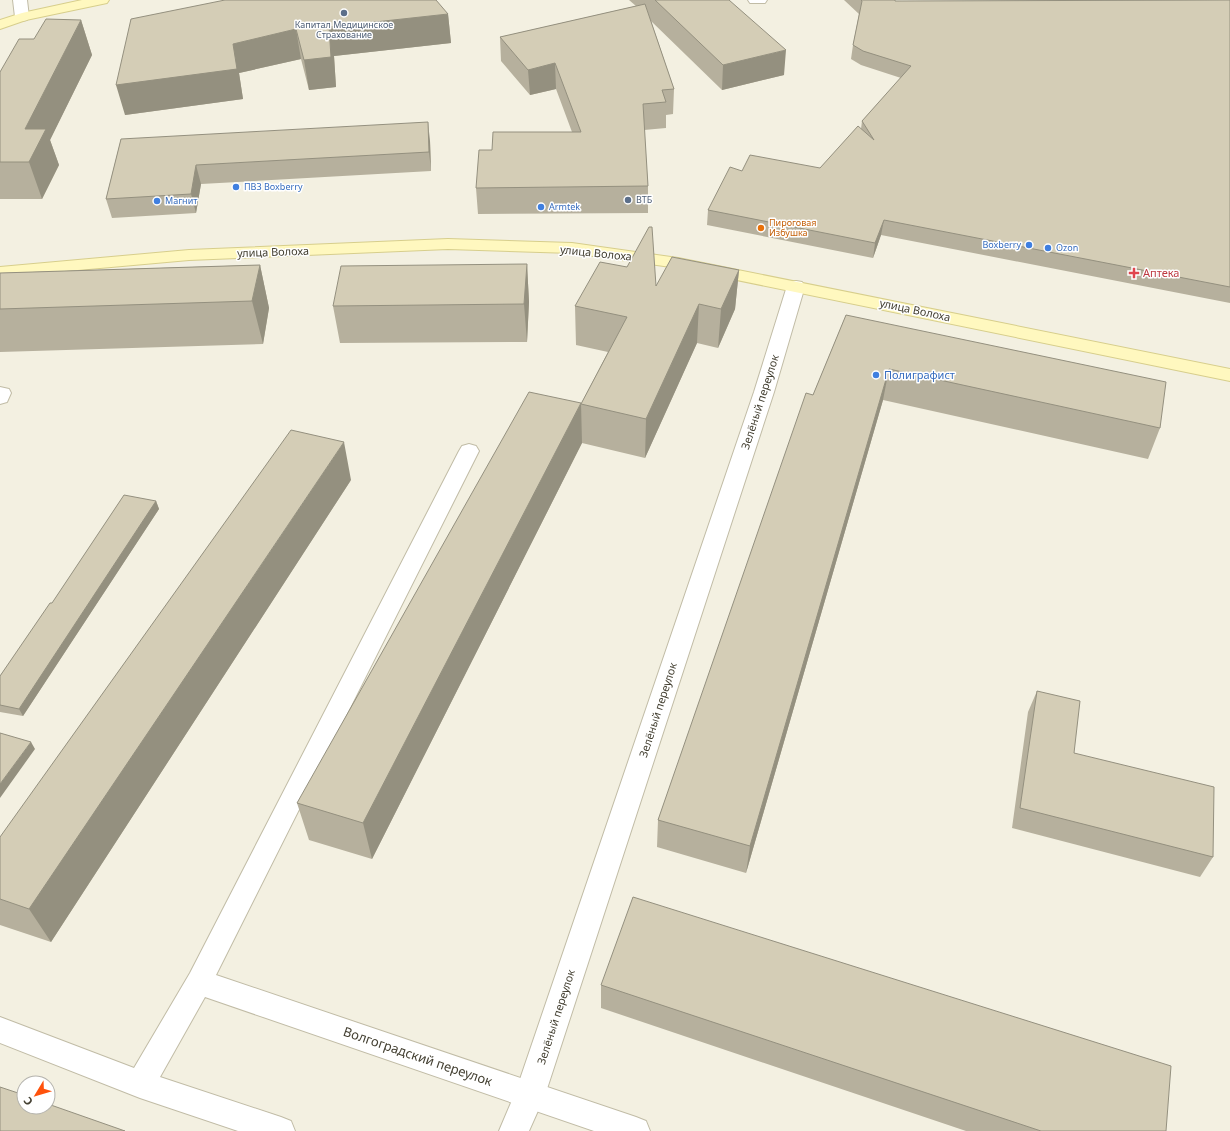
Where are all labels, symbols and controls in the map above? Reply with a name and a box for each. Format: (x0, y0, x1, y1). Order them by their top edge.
marker: Капитал Медицинское Страхование (339, 8, 349, 18)
place label: Капитал Медицинское Страхование (295, 18, 393, 41)
place label: ПВЗ Boxberry (244, 180, 303, 193)
marker: ПВЗ Boxberry (231, 182, 241, 192)
place label: ВТБ (636, 193, 653, 206)
place label: Магнит (165, 194, 198, 207)
marker: ВТБ (623, 195, 633, 205)
marker: Магнит (152, 196, 162, 206)
place label: Armtek (549, 200, 580, 213)
marker: Armtek (536, 202, 546, 212)
place label: Пироговая Избушка (769, 216, 816, 239)
marker: Пироговая Избушка (756, 223, 766, 233)
place label: Boxberry (982, 238, 1021, 251)
marker: Boxberry (1024, 240, 1034, 250)
street label: улица Волоха (559, 241, 633, 264)
place label: Ozon (1056, 241, 1078, 254)
street label: улица Волоха (237, 243, 309, 260)
marker: Ozon (1043, 243, 1053, 253)
place label: Аптека (1143, 265, 1180, 280)
marker: Аптека (1128, 267, 1140, 279)
street label: улица Волоха (878, 295, 952, 324)
street label: Зелёный переулок (737, 352, 782, 451)
place label: Полиграфист (884, 367, 955, 382)
marker: Полиграфист (871, 370, 881, 380)
street label: Зелёный переулок (635, 660, 680, 759)
street label: Зелёный переулок (533, 967, 578, 1066)
street label: Волгоградский переулок (341, 1022, 495, 1090)
north arrow (16, 1075, 56, 1115)
text: С (20, 1094, 36, 1109)

